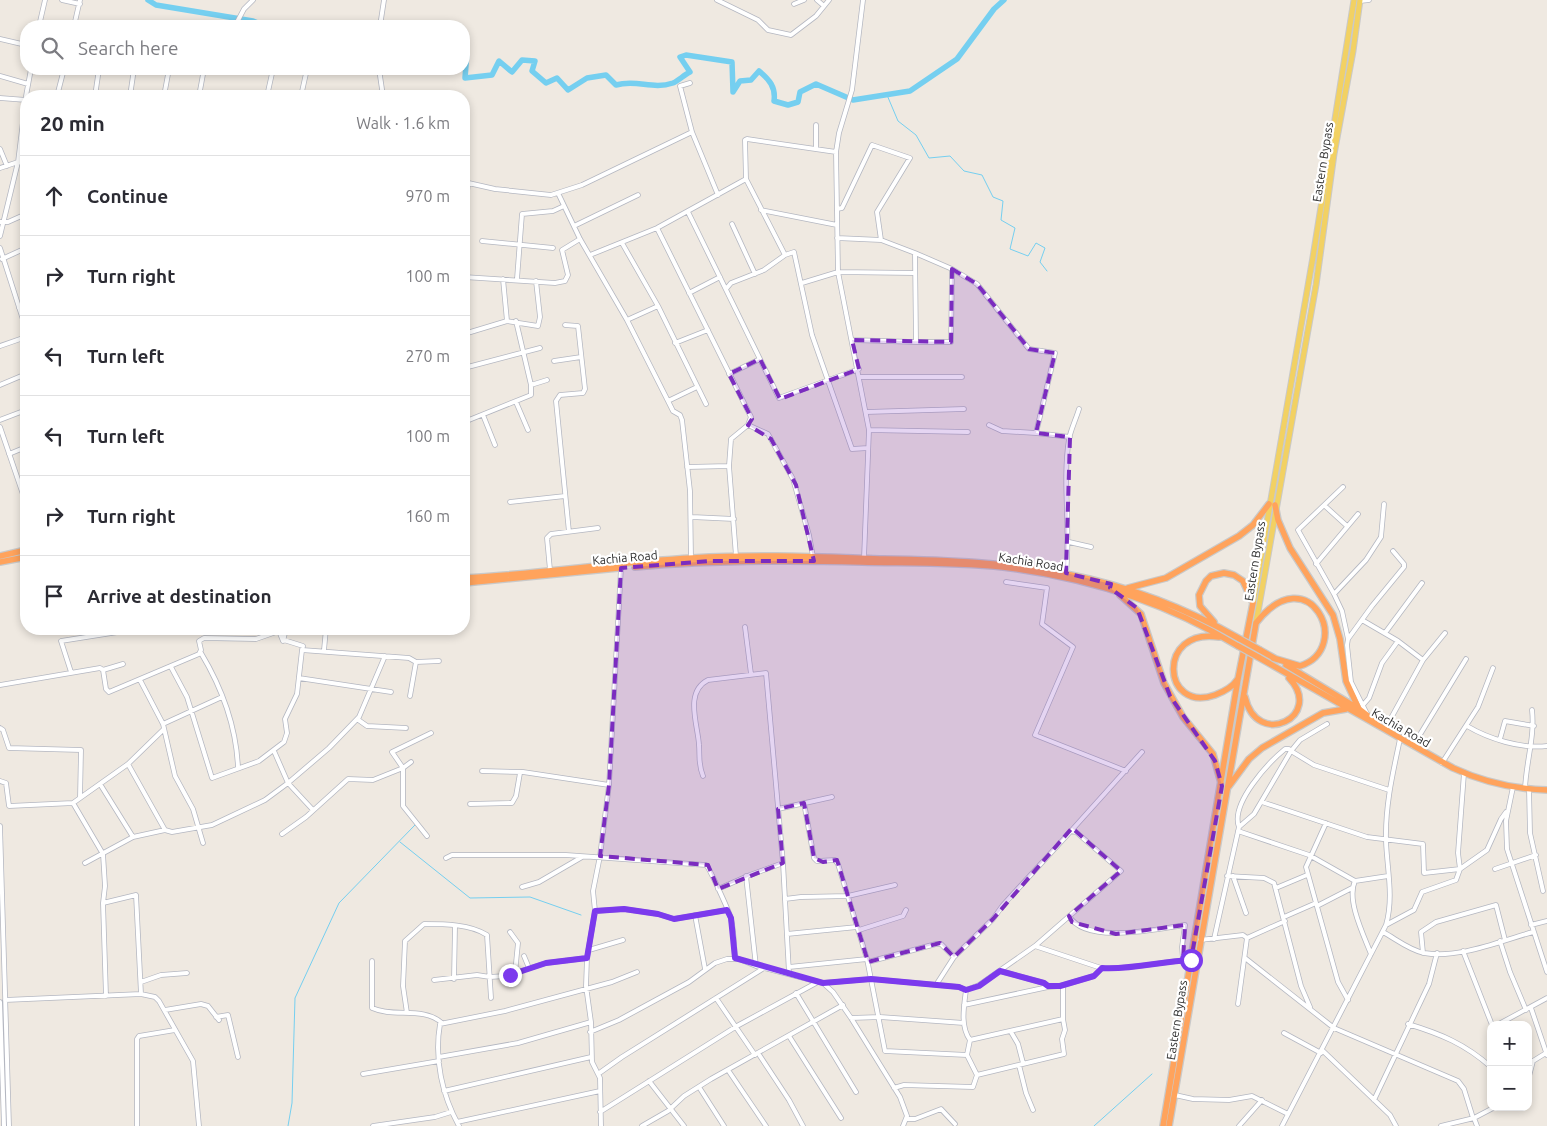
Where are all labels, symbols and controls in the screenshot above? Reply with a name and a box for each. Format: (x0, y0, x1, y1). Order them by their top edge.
search box (20, 20, 470, 75)
icon: search (38, 34, 66, 62)
text: Search here (78, 37, 178, 59)
text: 20 min (40, 111, 105, 135)
text: Walk · 1.6 km (356, 114, 450, 132)
street label: Eastern Bypass (1310, 121, 1335, 203)
icon: ahead (40, 182, 68, 210)
text: Continue (87, 185, 168, 207)
text: 970 m (405, 187, 450, 205)
icon: right (40, 262, 68, 290)
text: Turn right (87, 265, 175, 287)
text: 100 m (405, 267, 450, 285)
icon: left (40, 342, 68, 370)
text: Turn left (87, 345, 165, 367)
text: 270 m (405, 347, 450, 365)
icon: left (40, 422, 68, 450)
text: Turn left (87, 425, 165, 447)
text: 100 m (405, 427, 450, 445)
icon: right (40, 502, 68, 530)
text: Turn right (87, 505, 175, 527)
text: 160 m (405, 507, 450, 525)
street label: Eastern Bypass (1242, 520, 1267, 602)
street label: Kachia Road (592, 548, 658, 567)
street label: Kachia Road (998, 550, 1064, 573)
icon: arrive (40, 582, 68, 610)
text: Arrive at destination (87, 585, 272, 607)
street label: Kachia Road (1370, 706, 1433, 750)
route start (1180, 949, 1203, 972)
route end (499, 964, 522, 987)
street label: Eastern Bypass (1164, 979, 1189, 1061)
map controls (1487, 1021, 1532, 1111)
button: + (1487, 1021, 1532, 1066)
button: − (1487, 1066, 1532, 1111)

